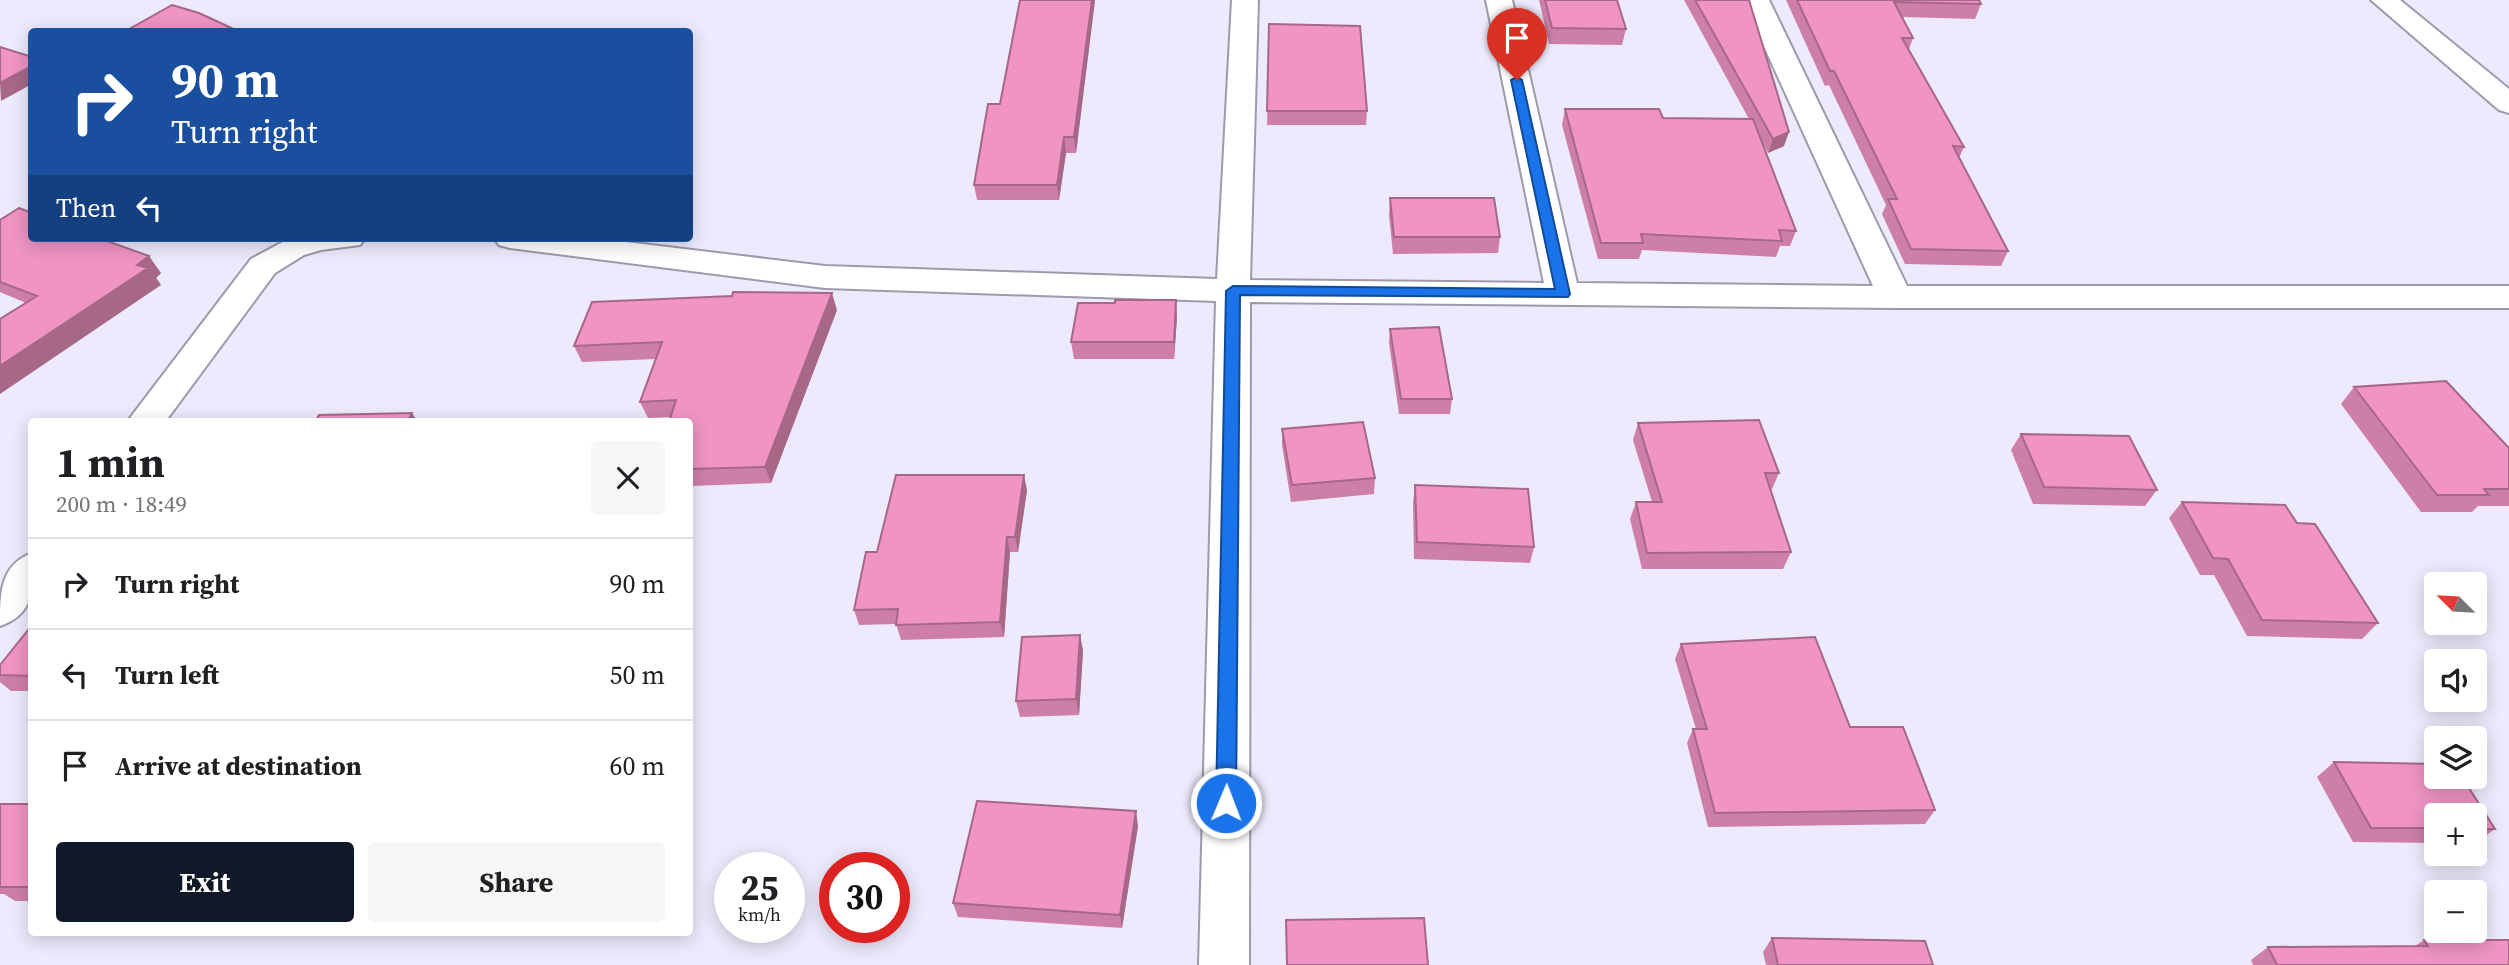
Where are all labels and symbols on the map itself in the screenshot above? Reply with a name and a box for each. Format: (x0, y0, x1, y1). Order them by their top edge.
pin (1487, 8, 1547, 80)
north arrow (2424, 572, 2487, 635)
position arrow (1189, 766, 1263, 840)
speed limit sign: 30 (819, 852, 910, 943)

